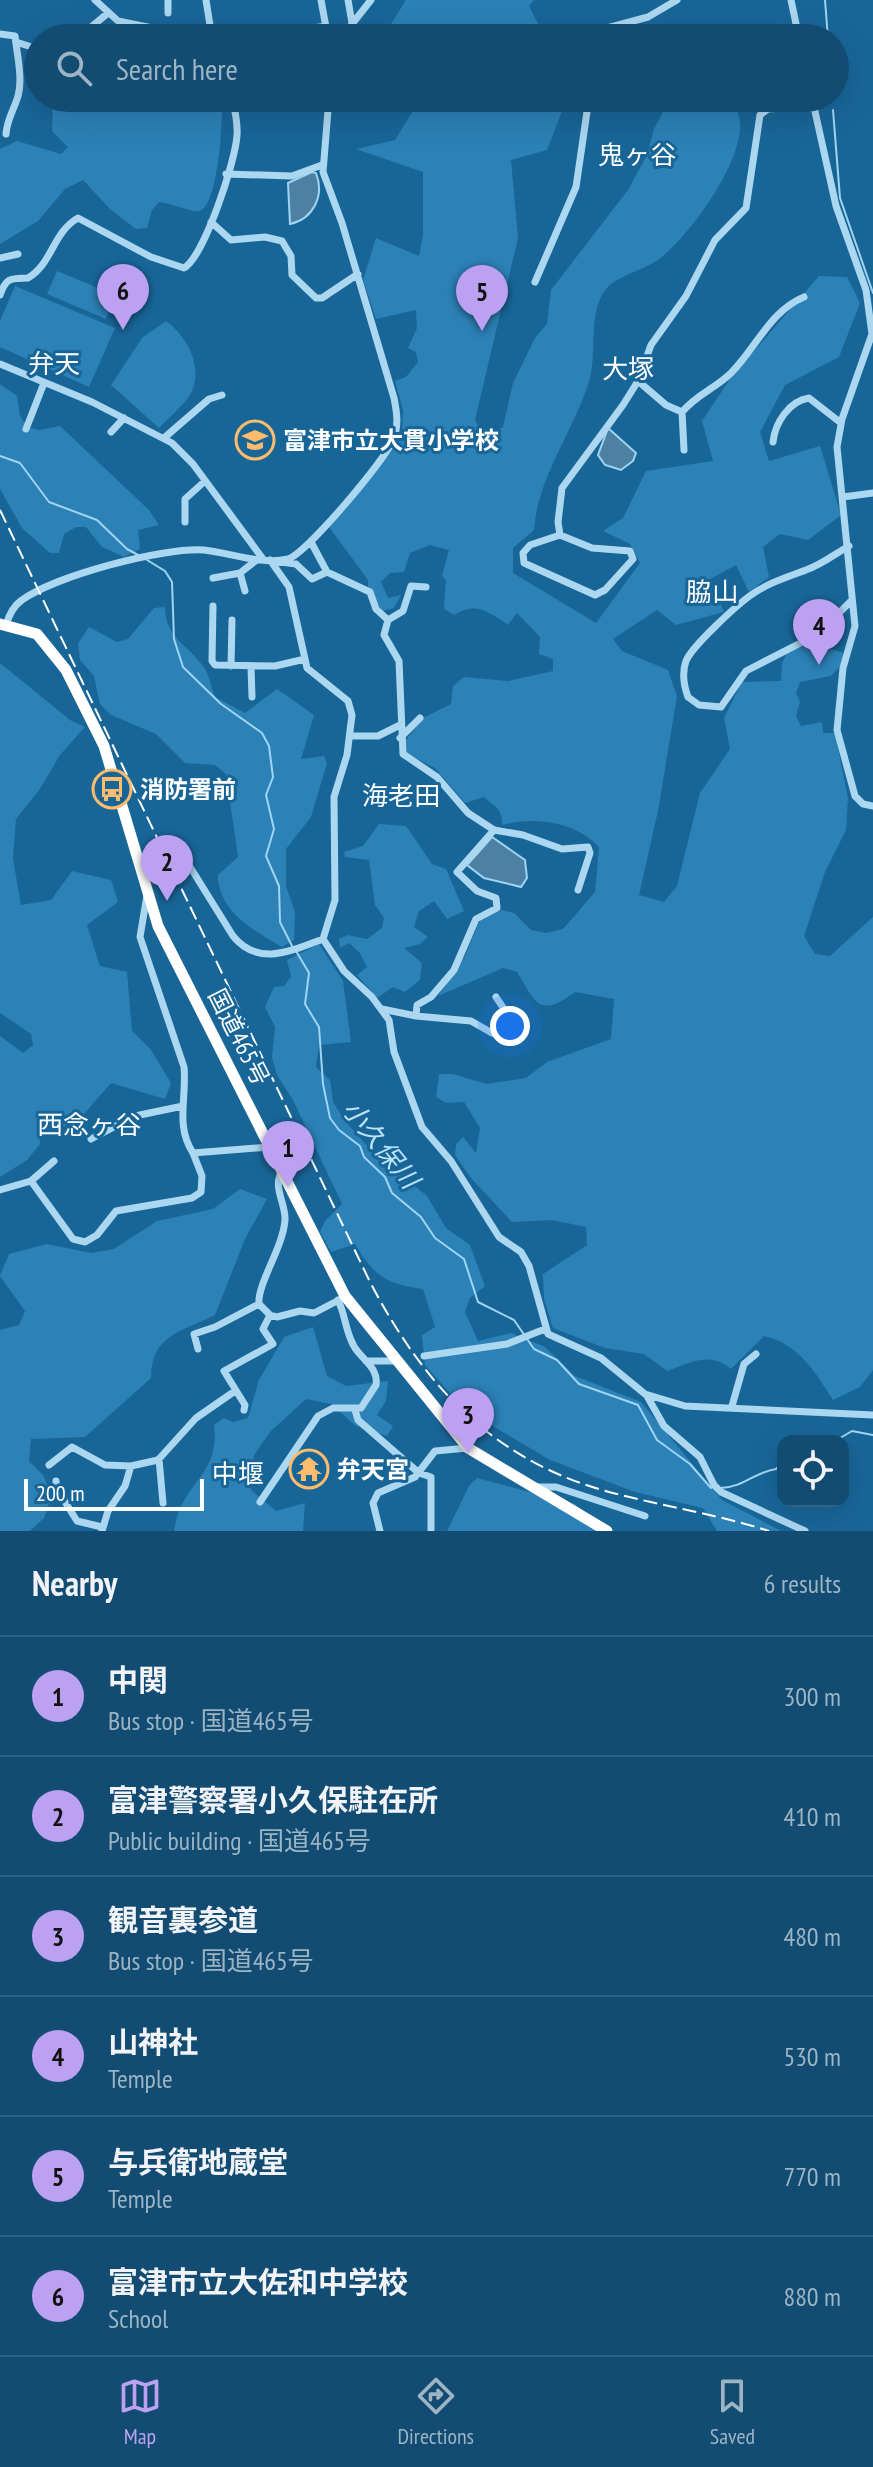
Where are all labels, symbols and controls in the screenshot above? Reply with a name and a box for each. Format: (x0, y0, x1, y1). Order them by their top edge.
search box (24, 24, 849, 112)
icon: search (52, 46, 96, 90)
text: Search here (116, 49, 238, 88)
district label: 鬼ヶ谷 (598, 138, 676, 171)
pin: 6 (97, 264, 149, 330)
pin: 5 (456, 265, 508, 331)
district label: 弁天 (28, 347, 80, 380)
district label: 大塚 (602, 352, 654, 385)
school or university icon: 富津市立大貫小学校 (234, 419, 276, 461)
place label: 富津市立大貫小学校 (283, 425, 499, 456)
district label: 脇山 (686, 575, 738, 608)
pin: 4 (793, 599, 845, 665)
bus stop icon: 消防署前 (91, 768, 133, 810)
place label: 消防署前 (140, 774, 236, 805)
district label: 海老田 (362, 779, 440, 812)
pin: 2 (141, 835, 193, 901)
street label: 国道465号 (201, 983, 277, 1091)
your location (490, 1006, 530, 1046)
water label: 小久保川 (335, 1093, 428, 1197)
district label: 西念ヶ谷 (37, 1108, 141, 1141)
pin: 1 (262, 1121, 314, 1187)
pin: 3 (442, 1388, 494, 1454)
map controls (777, 1435, 849, 1507)
button: locate (777, 1435, 849, 1507)
temple icon: 弁天宮 (288, 1448, 330, 1490)
place label: 弁天宮 (337, 1454, 409, 1485)
district label: 中堰 (212, 1457, 264, 1490)
scale bar (24, 1475, 204, 1511)
text: 200 m (36, 1479, 85, 1507)
text: Nearby (32, 1561, 117, 1605)
text: 6 results (764, 1567, 841, 1600)
text: 中関 (108, 1660, 168, 1699)
text: 1 (52, 1680, 64, 1713)
text: 300 m (783, 1680, 841, 1713)
text: Bus stop · 国道465号 (108, 1704, 314, 1737)
text: 富津警察署小久保駐在所 (108, 1780, 438, 1819)
text: 2 (52, 1800, 64, 1833)
text: 410 m (783, 1800, 841, 1833)
text: Public building · 国道465号 (108, 1824, 371, 1857)
text: 観音裏参道 (108, 1900, 258, 1939)
text: 3 (52, 1920, 64, 1953)
text: 480 m (783, 1920, 841, 1953)
text: Bus stop · 国道465号 (108, 1944, 314, 1977)
text: 山神社 (108, 2022, 198, 2061)
text: 4 (52, 2040, 64, 2073)
text: 530 m (783, 2040, 841, 2073)
text: Temple (108, 2062, 173, 2095)
text: 与兵衛地蔵堂 (108, 2142, 288, 2181)
text: 5 (52, 2160, 64, 2193)
text: 770 m (783, 2160, 841, 2193)
text: Temple (108, 2182, 173, 2215)
text: 富津市立大佐和中学校 (108, 2262, 408, 2301)
text: 6 (52, 2280, 64, 2313)
text: 880 m (783, 2280, 841, 2313)
text: School (108, 2302, 168, 2335)
tab: Map (118, 2374, 162, 2450)
tab: Directions (398, 2374, 474, 2450)
tab: Saved (710, 2374, 755, 2450)

